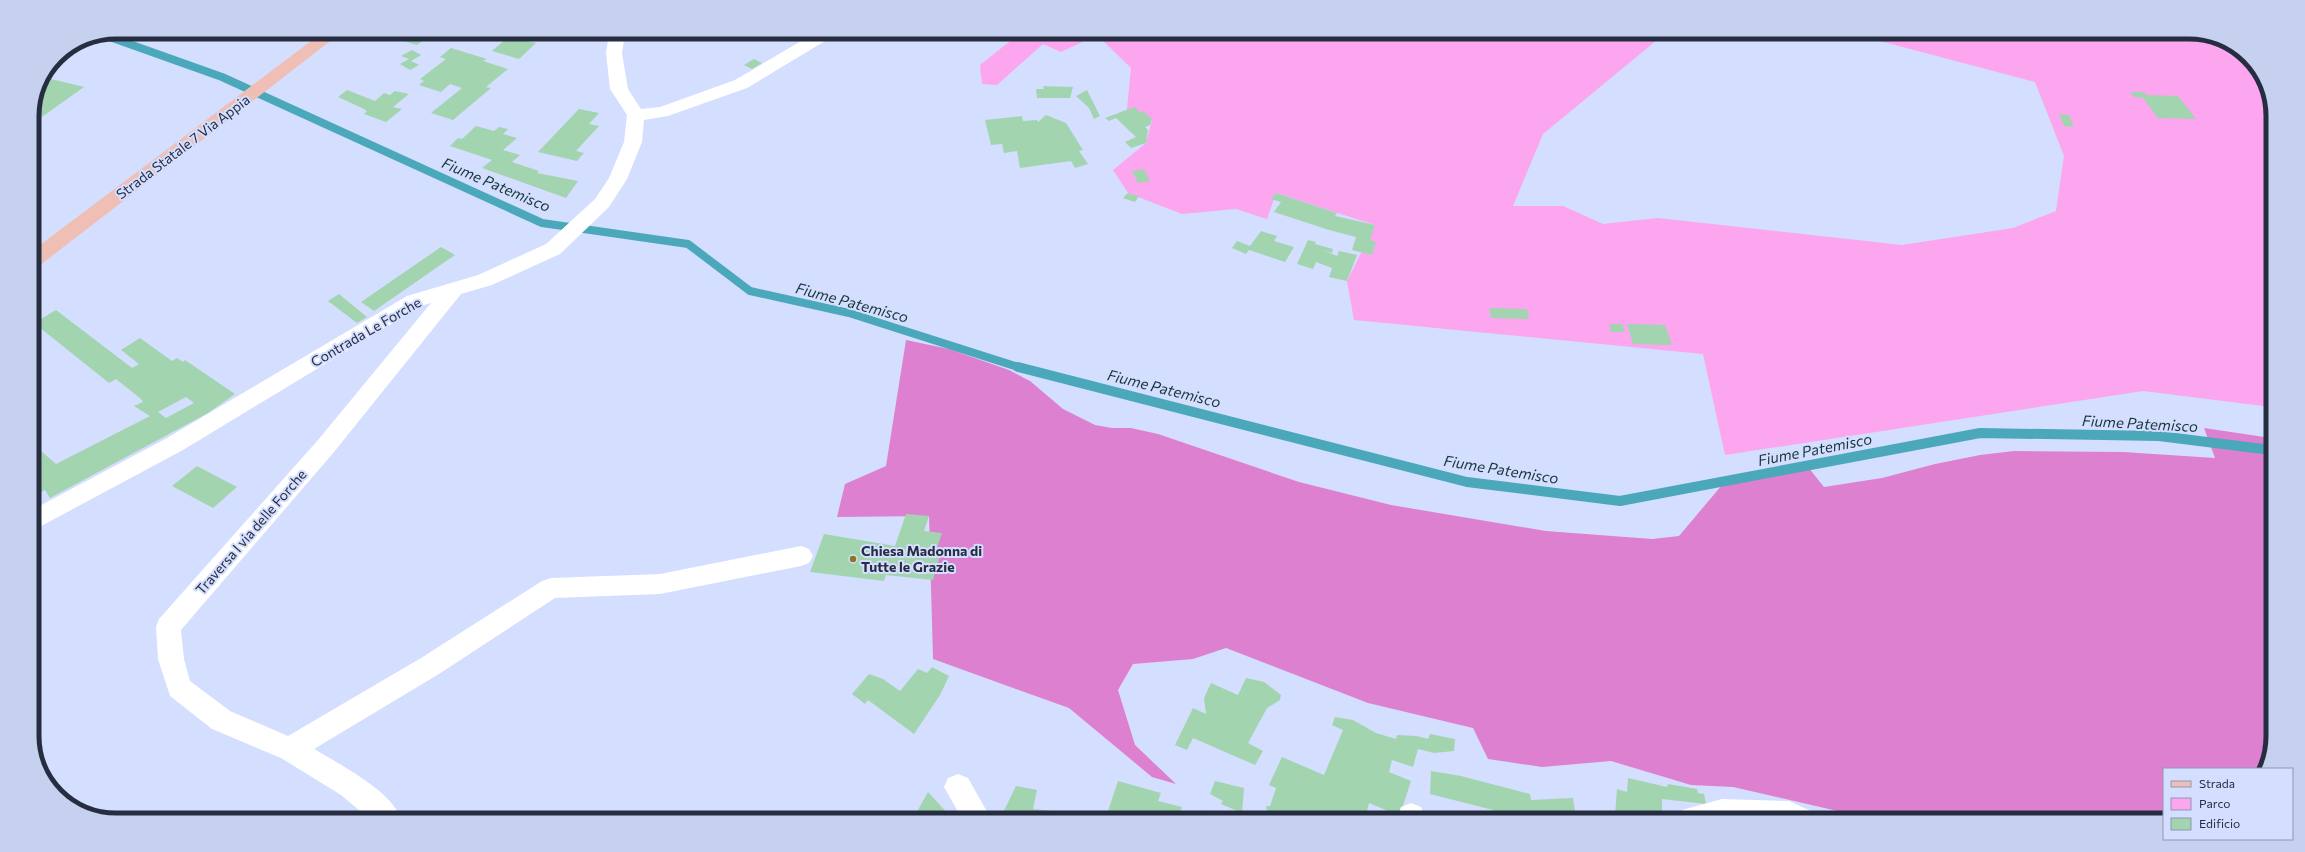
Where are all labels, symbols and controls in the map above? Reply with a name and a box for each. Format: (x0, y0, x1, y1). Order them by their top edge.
street label: Strada Statale 7 Via Appia (113, 91, 253, 202)
water label: Fiume Patemisco (439, 153, 553, 215)
water label: Fiume Patemisco (794, 278, 911, 326)
street label: Contrada Le Forche (308, 293, 424, 370)
water label: Fiume Patemisco (1106, 365, 1223, 411)
water label: Fiume Patemisco (2082, 411, 2199, 435)
water label: Fiume Patemisco (1756, 429, 1874, 469)
water label: Fiume Patemisco (1442, 451, 1560, 487)
street label: Traversa I via delle Forche (192, 466, 310, 598)
place label: Chiesa Madonna di Tutte le Grazie (861, 542, 982, 575)
marker: Chiesa Madonna di Tutte le Grazie (848, 554, 858, 564)
legend (2163, 768, 2293, 840)
text: Strada (2199, 776, 2235, 790)
text: Parco (2199, 796, 2231, 810)
text: Edificio (2199, 816, 2240, 830)

